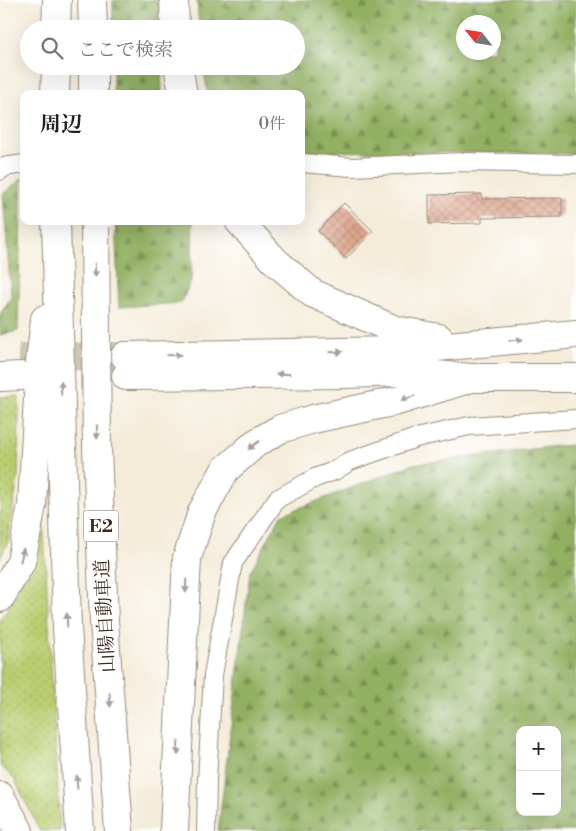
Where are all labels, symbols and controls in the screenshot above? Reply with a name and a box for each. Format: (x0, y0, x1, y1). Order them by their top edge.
north arrow (456, 15, 501, 60)
search box (20, 20, 305, 75)
icon: search (38, 34, 66, 62)
text: ここで検索 (78, 38, 173, 62)
text: 周辺 (40, 112, 82, 138)
text: 0件 (258, 114, 285, 134)
one-way arrow (91, 262, 99, 278)
one-way arrow (508, 336, 524, 344)
one-way arrow (328, 348, 344, 356)
one-way arrow (166, 351, 182, 359)
one-way arrow (275, 370, 291, 378)
one-way arrow (57, 379, 65, 395)
one-way arrow (401, 394, 416, 402)
one-way arrow (93, 425, 101, 441)
one-way arrow (248, 440, 261, 451)
road number: E2 (84, 511, 118, 542)
one-way arrow (18, 547, 26, 562)
street label: 山陽自動車道 (90, 558, 120, 674)
one-way arrow (181, 578, 189, 594)
one-way arrow (63, 612, 71, 628)
one-way arrow (106, 692, 114, 708)
map controls (516, 726, 561, 816)
button: + (516, 726, 561, 771)
one-way arrow (173, 740, 181, 756)
button: − (516, 771, 561, 816)
one-way arrow (72, 774, 80, 790)

